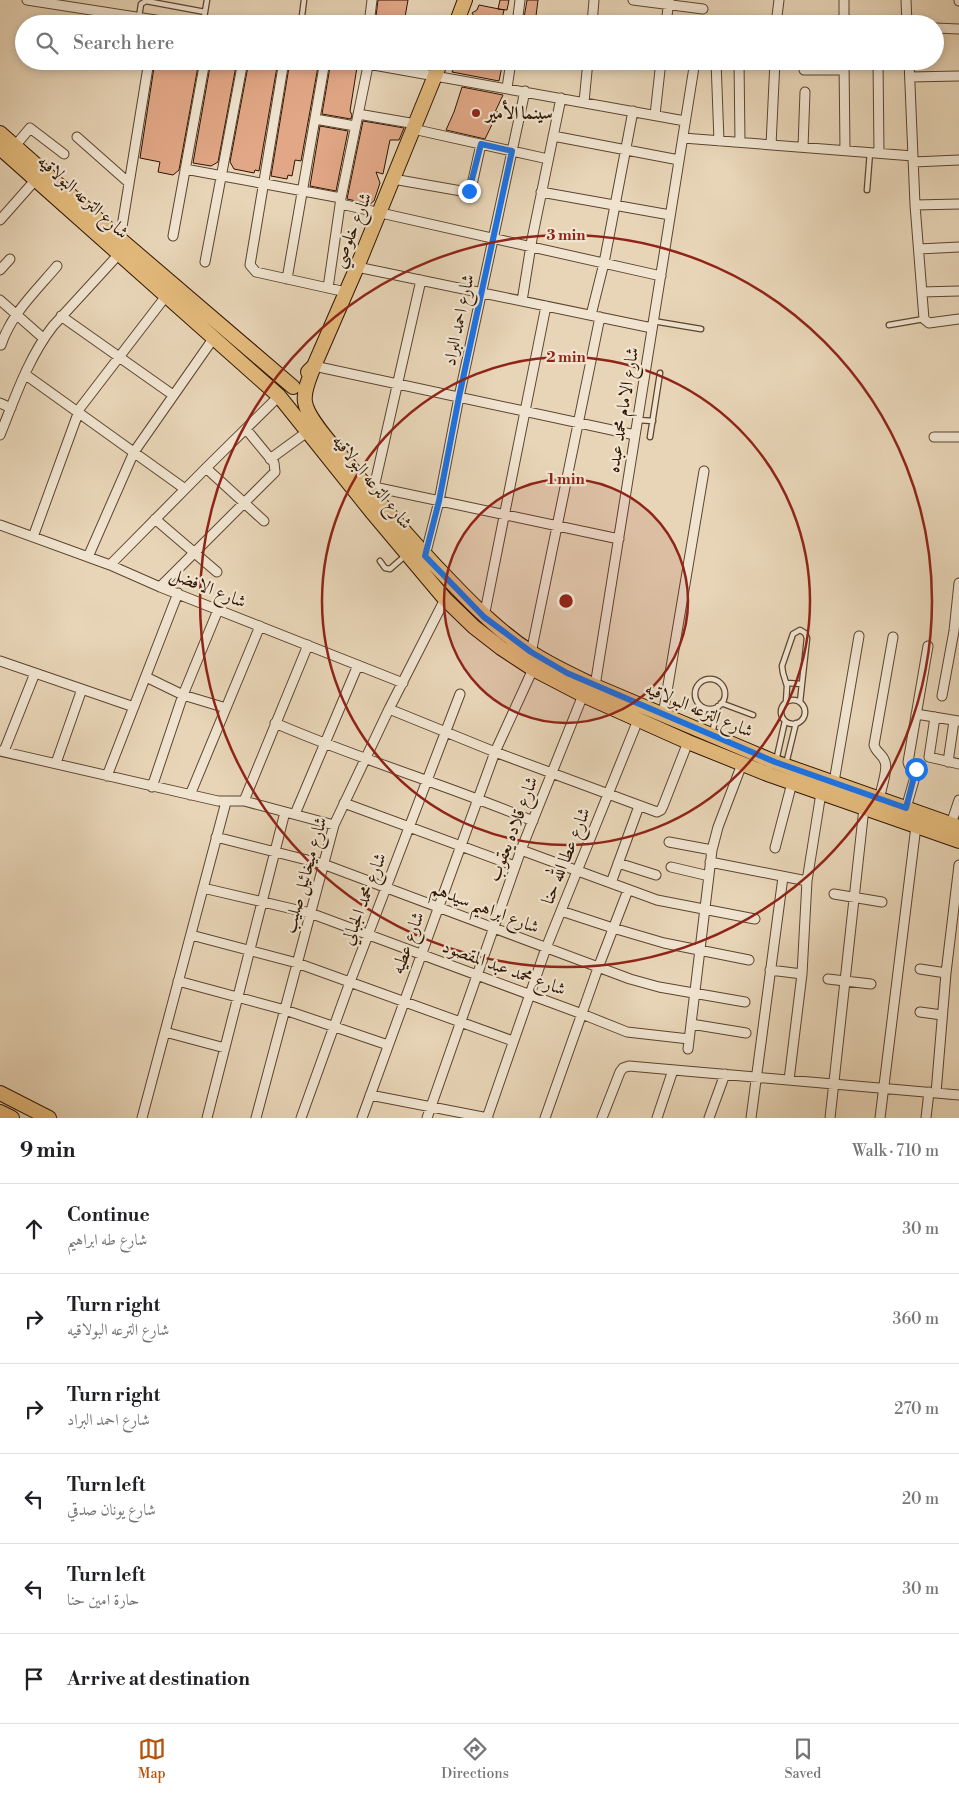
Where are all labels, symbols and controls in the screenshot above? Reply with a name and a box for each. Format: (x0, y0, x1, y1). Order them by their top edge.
search box (15, 15, 944, 70)
icon: search (33, 29, 61, 57)
text: Search here (73, 31, 174, 55)
place label: سينما الأمير (484, 99, 553, 125)
marker: سينما الأمير (470, 107, 482, 119)
street label: شارع الترعه البولاقيه (30, 150, 133, 246)
route end (458, 180, 481, 203)
street label: شارع خلوصي (327, 189, 382, 273)
text: 3 min (546, 226, 586, 245)
street label: شارع احمد البراد (438, 272, 483, 369)
street label: شارع الامام محمد عبده (602, 346, 648, 475)
text: 2 min (546, 348, 586, 367)
street label: شارع الترعه البولاقيه (324, 430, 417, 536)
text: 1 min (547, 470, 585, 489)
street label: شارع الافضل (165, 562, 250, 616)
centre of rings (557, 592, 575, 610)
street label: شارع الترعه البولاقيه (640, 677, 757, 746)
route start (905, 758, 928, 781)
street label: شارع قلاده يعقوب (482, 773, 546, 886)
street label: شارع عطا الله حنا (533, 803, 599, 909)
street label: شارع ميخائيل صليب (277, 814, 336, 937)
street label: شارع محمد الجبالي (336, 850, 395, 949)
street label: شارع ابراهيم سيدهم (426, 877, 542, 945)
street label: شارع عطيه (386, 909, 433, 978)
street label: شارع محمد عبد المقصود (438, 935, 569, 1004)
text: 9 min (20, 1138, 75, 1164)
text: Walk · 710 m (852, 1141, 939, 1161)
text: Continue (67, 1203, 150, 1227)
icon: ahead (20, 1215, 48, 1243)
text: 30 m (902, 1219, 939, 1239)
text: شارع طه ابراهيم (67, 1230, 147, 1250)
text: Turn right (67, 1293, 160, 1317)
icon: right (20, 1305, 48, 1333)
text: 360 m (893, 1309, 939, 1329)
text: شارع الترعه البولاقيه (67, 1320, 169, 1340)
text: Turn right (67, 1383, 160, 1407)
icon: right (20, 1395, 48, 1423)
text: 270 m (894, 1399, 939, 1419)
text: شارع احمد البراد (67, 1410, 150, 1430)
text: Turn left (67, 1473, 146, 1497)
icon: left (20, 1485, 48, 1513)
text: 20 m (902, 1489, 939, 1509)
text: شارع يونان صدقي (67, 1500, 156, 1520)
text: Turn left (67, 1563, 146, 1587)
icon: left (20, 1575, 48, 1603)
text: 30 m (902, 1579, 939, 1599)
text: حارة امين حنا (67, 1590, 139, 1610)
icon: arrive (20, 1665, 48, 1693)
text: Arrive at destination (67, 1667, 250, 1691)
tab: Map (138, 1735, 166, 1783)
tab: Directions (441, 1735, 509, 1783)
tab: Saved (784, 1735, 821, 1783)

